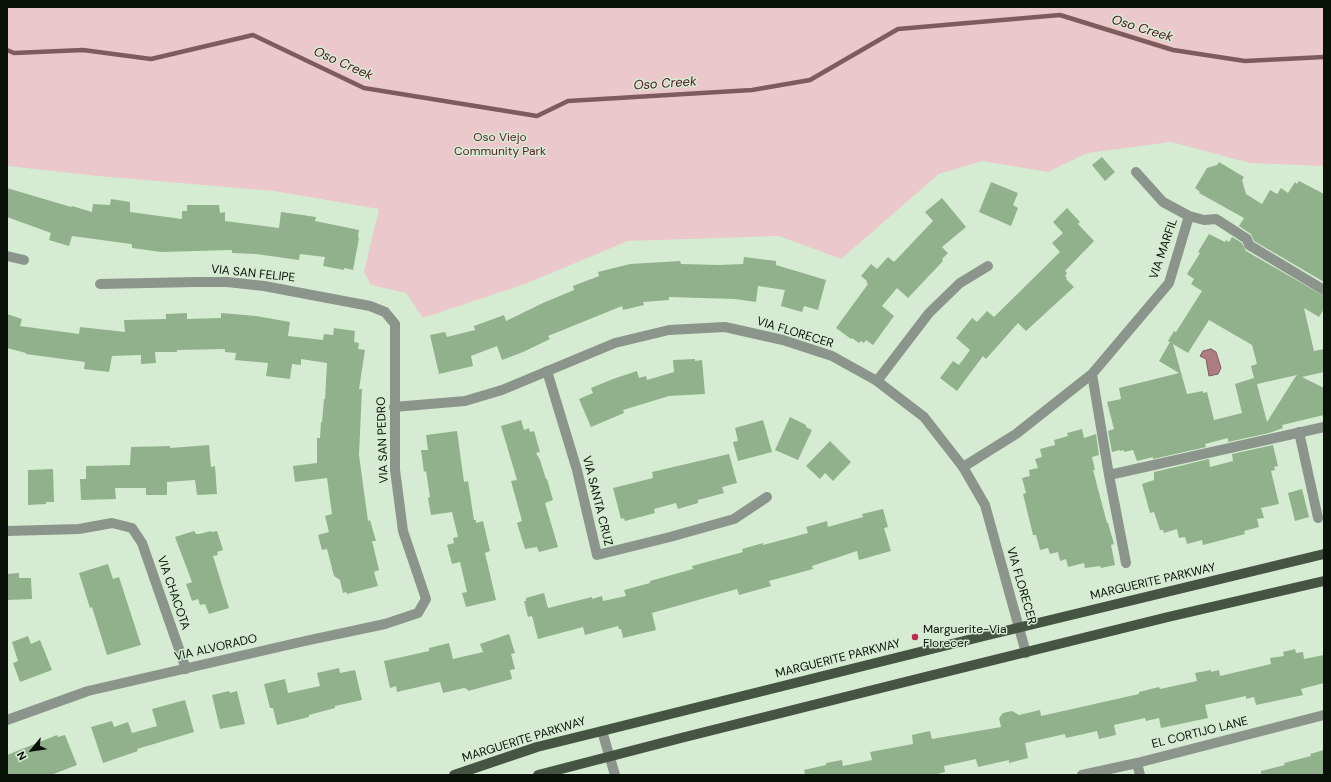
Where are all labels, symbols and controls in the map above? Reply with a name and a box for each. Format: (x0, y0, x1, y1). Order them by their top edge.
water label: Oso Creek (1109, 12, 1175, 46)
water label: Oso Creek (311, 44, 375, 84)
water label: Oso Creek (633, 74, 697, 94)
park label: Oso Viejo Community Park (454, 131, 546, 159)
street label: VIA MARFIL (1147, 217, 1181, 281)
street label: VIA SAN FELIPE (210, 262, 296, 286)
street label: VIA FLORECER (755, 314, 835, 352)
street label: VIA SAN PEDRO (374, 396, 392, 484)
street label: VIA SANTA CRUZ (579, 455, 615, 547)
street label: VIA FLORECER (1003, 546, 1039, 626)
street label: VIA CHACOTA (154, 554, 192, 632)
street label: MARGUERITE PARKWAY (1089, 561, 1217, 603)
place label: Marguerite-Via Florecer (923, 623, 1006, 651)
street label: VIA ALVORADO (173, 631, 259, 665)
marker: Marguerite-Via Florecer (910, 632, 920, 642)
street label: MARGUERITE PARKWAY (774, 636, 902, 682)
street label: MARGUERITE PARKWAY (461, 714, 587, 766)
street label: EL CORTIJO LANE (1150, 714, 1250, 752)
north arrow (12, 730, 52, 770)
text: N (13, 749, 30, 763)

